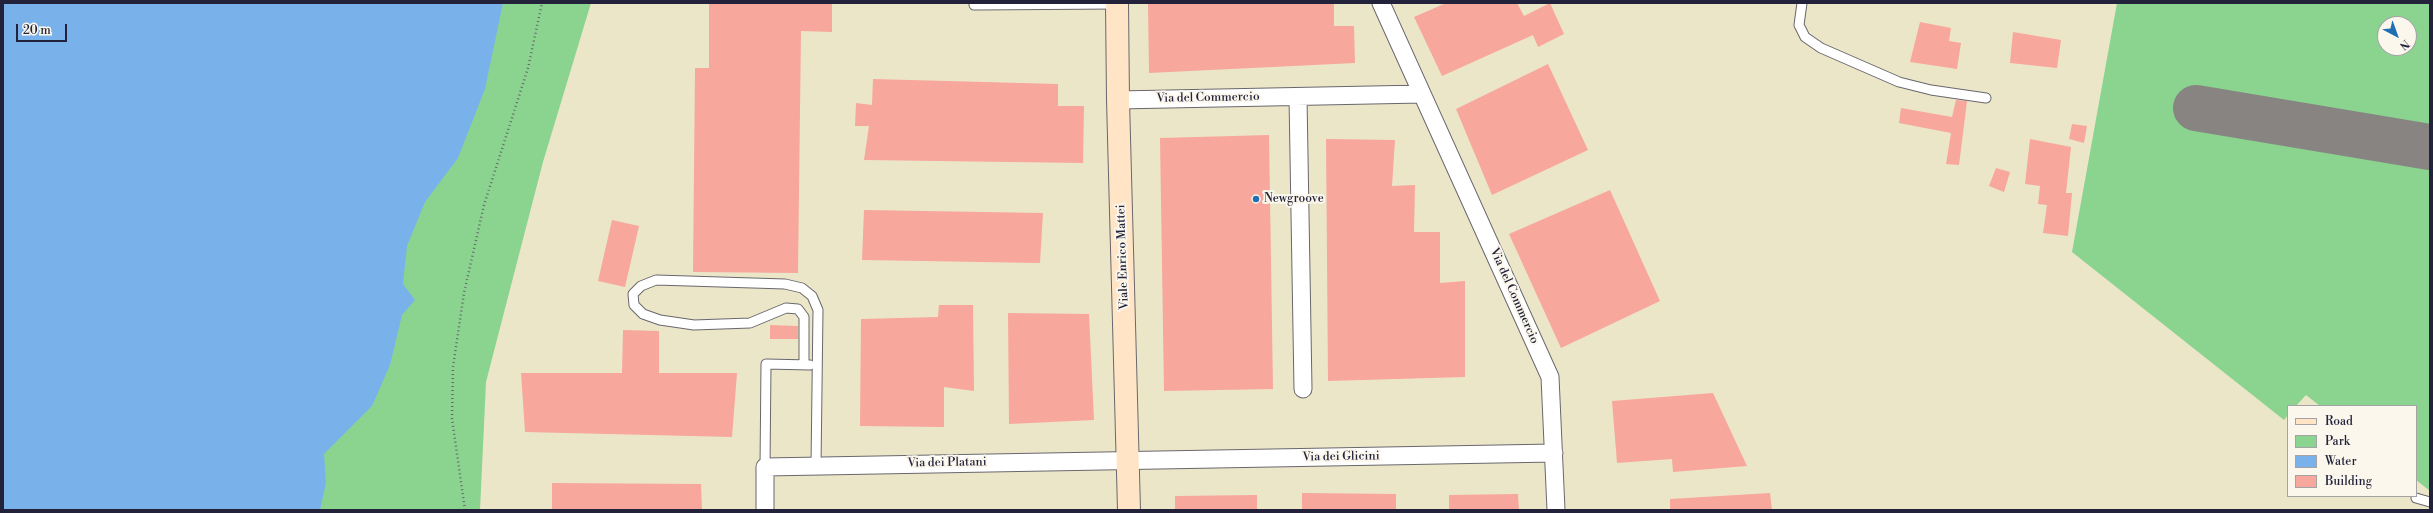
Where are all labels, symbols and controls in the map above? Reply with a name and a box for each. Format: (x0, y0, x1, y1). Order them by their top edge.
scale bar (18, 16, 69, 42)
north arrow (2377, 16, 2417, 56)
text: 20 m (23, 23, 51, 38)
text: N (2396, 36, 2412, 52)
street label: Via del Commercio (1156, 90, 1260, 106)
place label: Newgroove (1264, 192, 1324, 206)
marker: Newgroove (1251, 194, 1261, 204)
street label: Viale Enrico Mattei (1114, 204, 1132, 310)
street label: Via del Commercio (1486, 246, 1542, 346)
legend (2287, 405, 2417, 497)
text: Road (2325, 414, 2353, 429)
text: Park (2325, 434, 2350, 449)
street label: Via dei Glicini (1302, 449, 1380, 465)
text: Water (2325, 454, 2357, 469)
street label: Via dei Platani (907, 455, 987, 471)
text: Building (2325, 474, 2372, 489)

